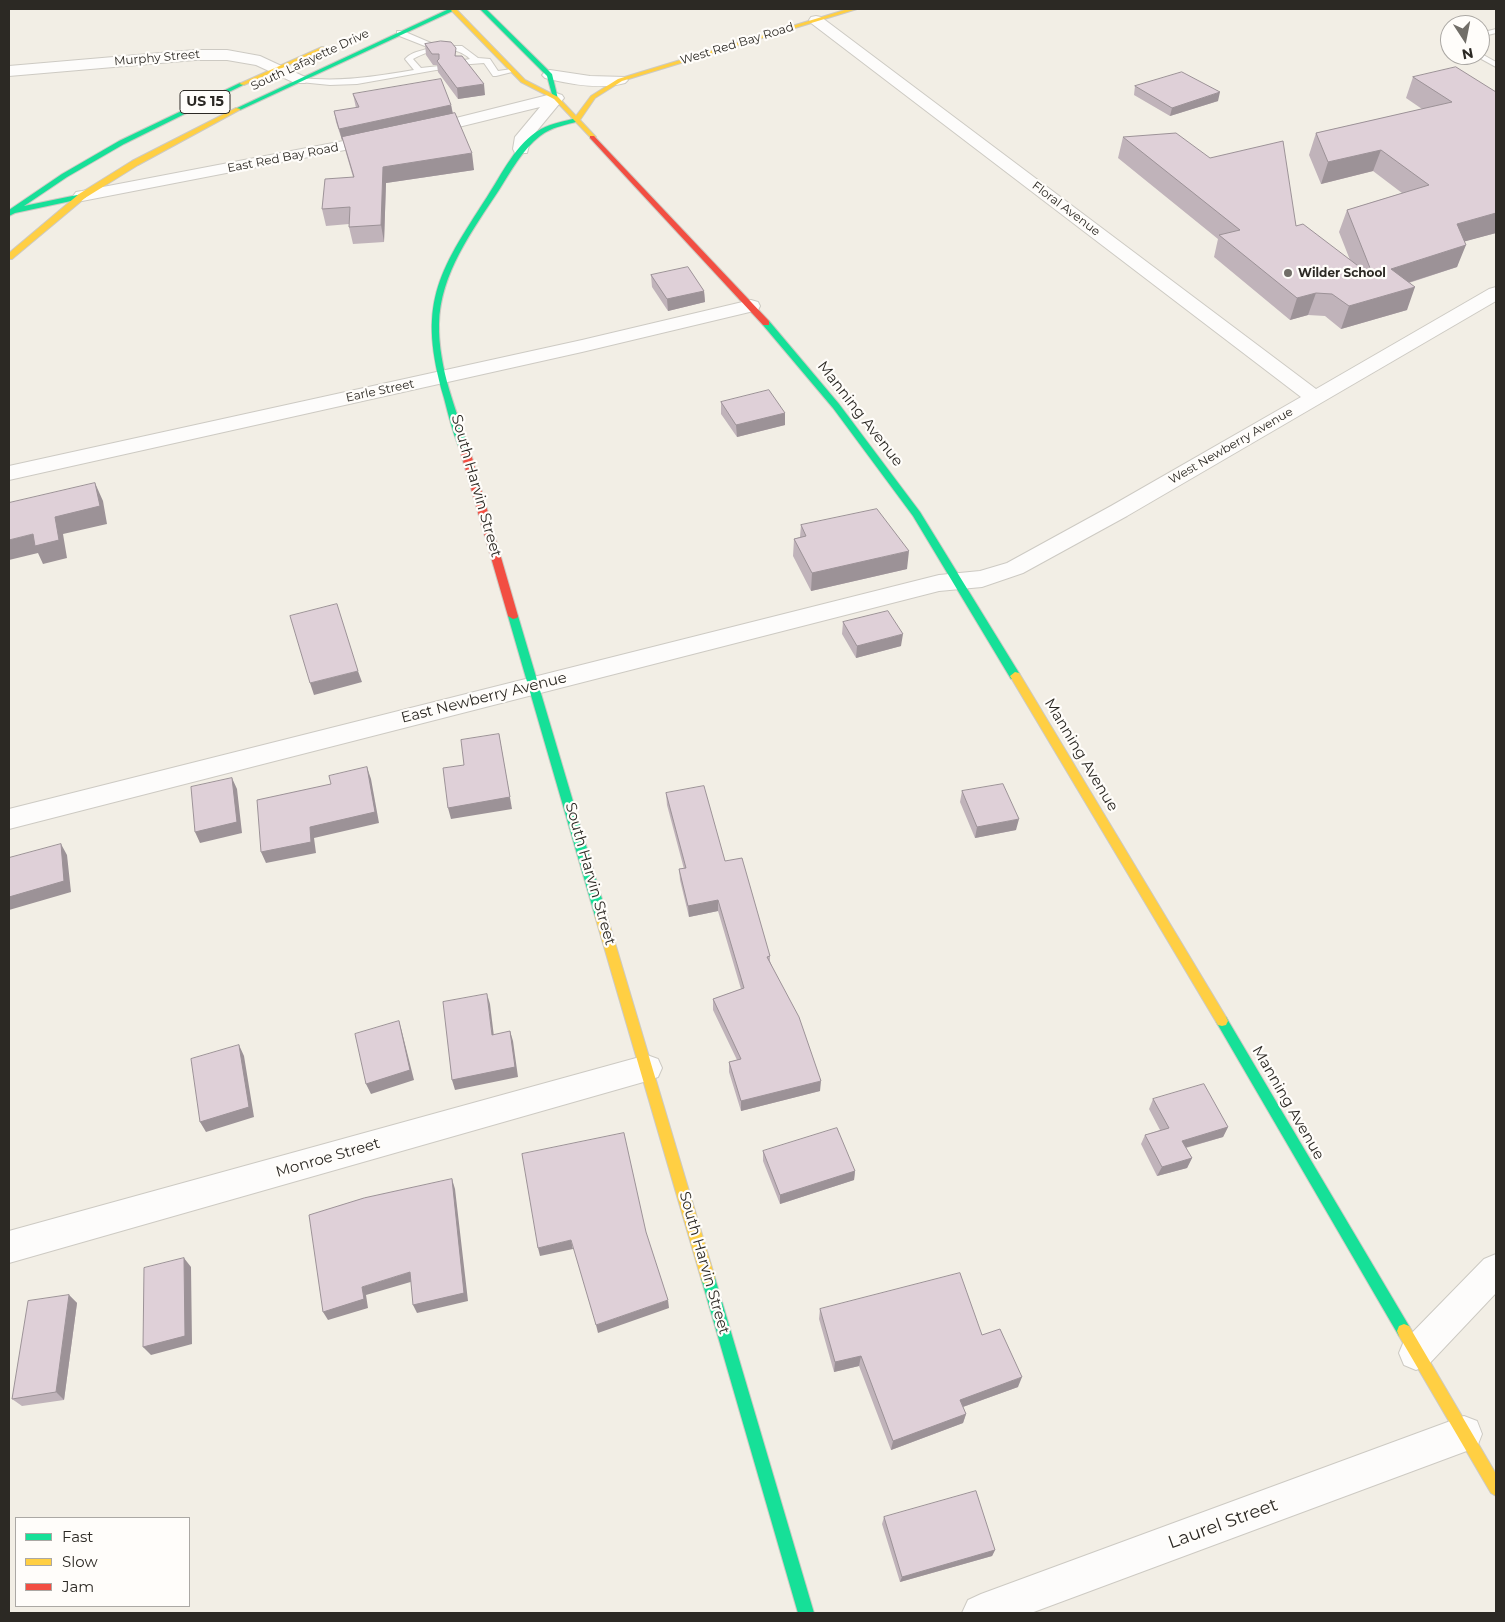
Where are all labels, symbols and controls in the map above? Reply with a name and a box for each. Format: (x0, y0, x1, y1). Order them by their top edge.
north arrow (1440, 15, 1490, 65)
street label: West Red Bay Road (679, 20, 795, 68)
street label: South Lafayette Drive (249, 26, 371, 94)
text: N (1460, 44, 1475, 64)
street label: Murphy Street (113, 47, 201, 69)
road number: US 15 (180, 90, 230, 114)
street label: East Red Bay Road (226, 140, 340, 176)
street label: Floral Avenue (1029, 179, 1103, 239)
place label: Wilder School (1298, 266, 1386, 280)
marker: Wilder School (1282, 267, 1294, 279)
street label: Manning Avenue (813, 358, 907, 470)
street label: Earle Street (344, 377, 416, 405)
street label: West Newberry Avenue (1166, 405, 1296, 487)
street label: South Harvin Street (447, 413, 505, 559)
street label: East Newberry Avenue (399, 669, 569, 727)
street label: Manning Avenue (1040, 695, 1122, 815)
street label: South Harvin Street (561, 801, 619, 947)
street label: Manning Avenue (1248, 1043, 1328, 1163)
street label: Monroe Street (274, 1135, 382, 1181)
street label: South Harvin Street (675, 1190, 733, 1336)
street label: Laurel Street (1165, 1494, 1281, 1554)
legend (15, 1517, 190, 1607)
text: Fast (62, 1527, 93, 1546)
text: Slow (62, 1552, 98, 1571)
text: Jam (62, 1577, 94, 1596)

